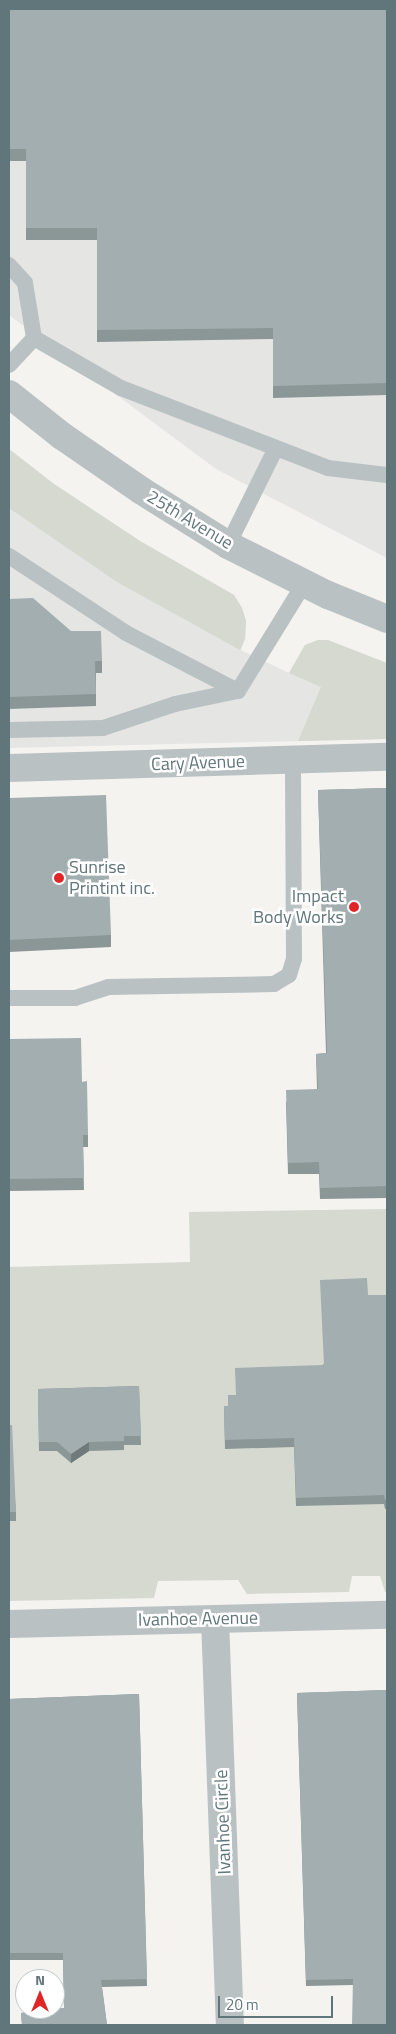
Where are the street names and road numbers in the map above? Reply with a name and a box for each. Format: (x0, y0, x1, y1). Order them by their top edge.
street label: 25th Avenue (143, 486, 237, 554)
street label: Cary Avenue (151, 751, 245, 775)
street label: Ivanhoe Avenue (138, 1607, 258, 1631)
street label: Ivanhoe Circle (210, 1769, 236, 1875)

